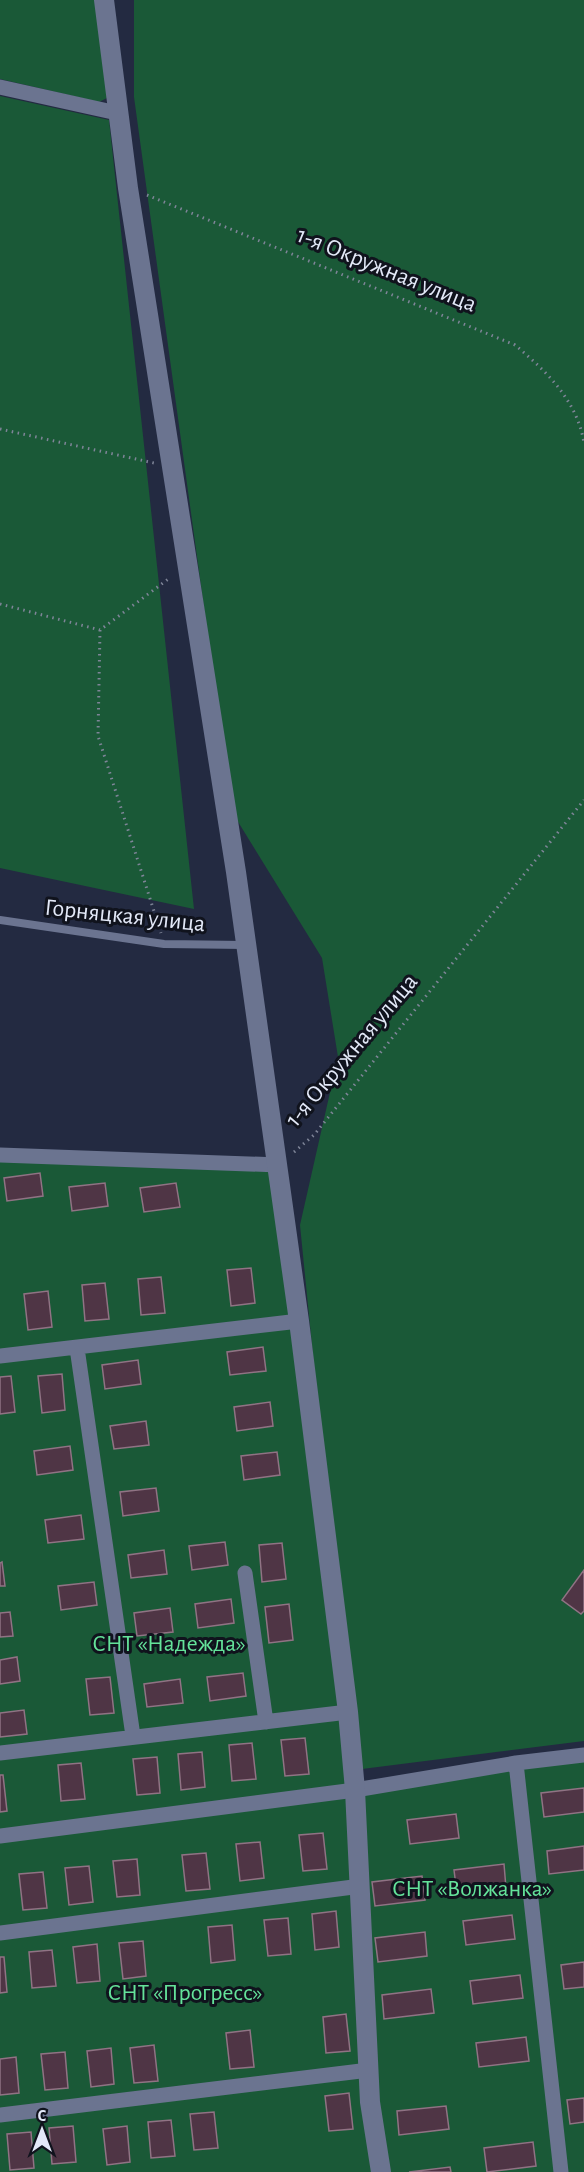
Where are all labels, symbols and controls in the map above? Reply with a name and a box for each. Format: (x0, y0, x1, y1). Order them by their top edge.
street label: 1-я Окружная улица (293, 223, 480, 317)
street label: Горняцкая улица (43, 896, 206, 936)
street label: 1-я Окружная улица (281, 970, 422, 1132)
park label: СНТ «Надежда» (92, 1632, 246, 1656)
park label: СНТ «Волжанка» (392, 1877, 552, 1901)
park label: СНТ «Прогресс» (108, 1981, 262, 2005)
north arrow (12, 2100, 72, 2160)
text: С (38, 2108, 47, 2124)

